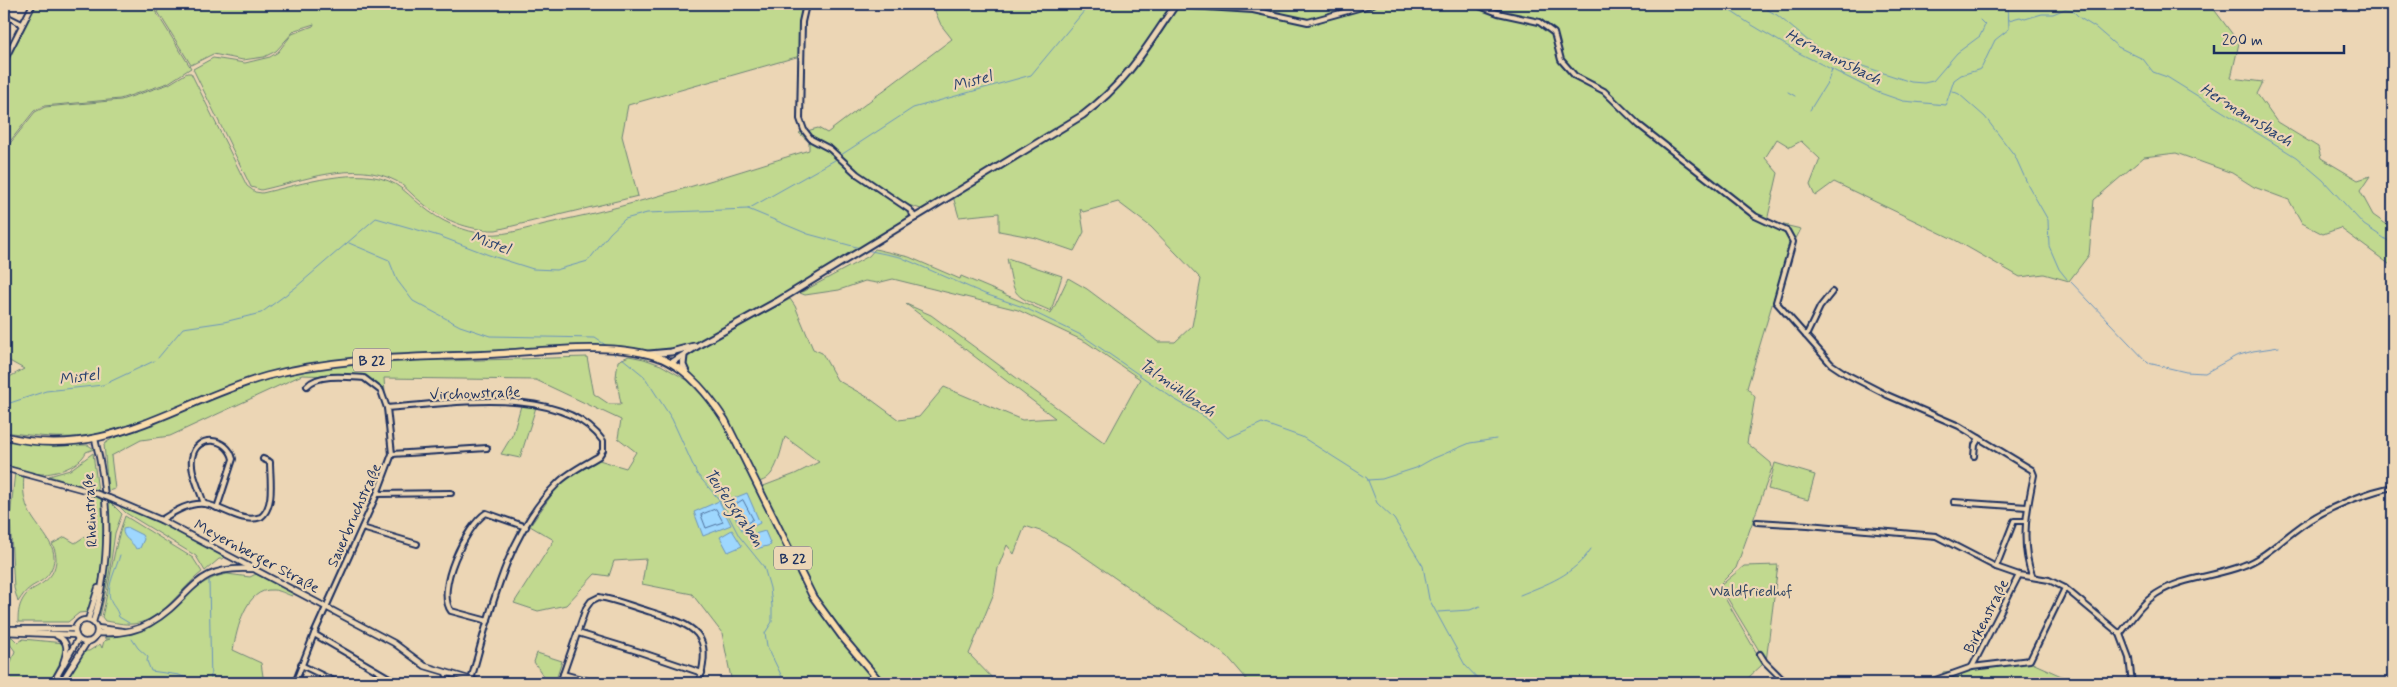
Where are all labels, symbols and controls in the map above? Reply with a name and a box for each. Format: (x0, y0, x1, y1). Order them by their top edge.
scale bar (2214, 22, 2344, 54)
water label: Hermannsbach (1782, 24, 1885, 91)
text: 200 m (2222, 31, 2263, 51)
water label: Mistel (950, 66, 996, 97)
water label: Hermannsbach (2196, 79, 2296, 152)
water label: Mistel (468, 227, 514, 261)
road number: B 22 (353, 348, 391, 372)
water label: Talmühlbach (1135, 354, 1220, 422)
water label: Mistel (58, 364, 102, 391)
street label: Virchowstraße (429, 382, 521, 406)
street label: Sauerbruchstraße (323, 460, 387, 571)
water label: Teufelsgraben (697, 465, 768, 552)
street label: Rheinstraße (79, 472, 103, 548)
street label: Meyernberger Straße (190, 515, 323, 599)
road number: B 22 (774, 546, 812, 570)
street label: Birkenstraße (1960, 576, 2014, 657)
park label: Waldfriedhof (1709, 582, 1793, 602)

